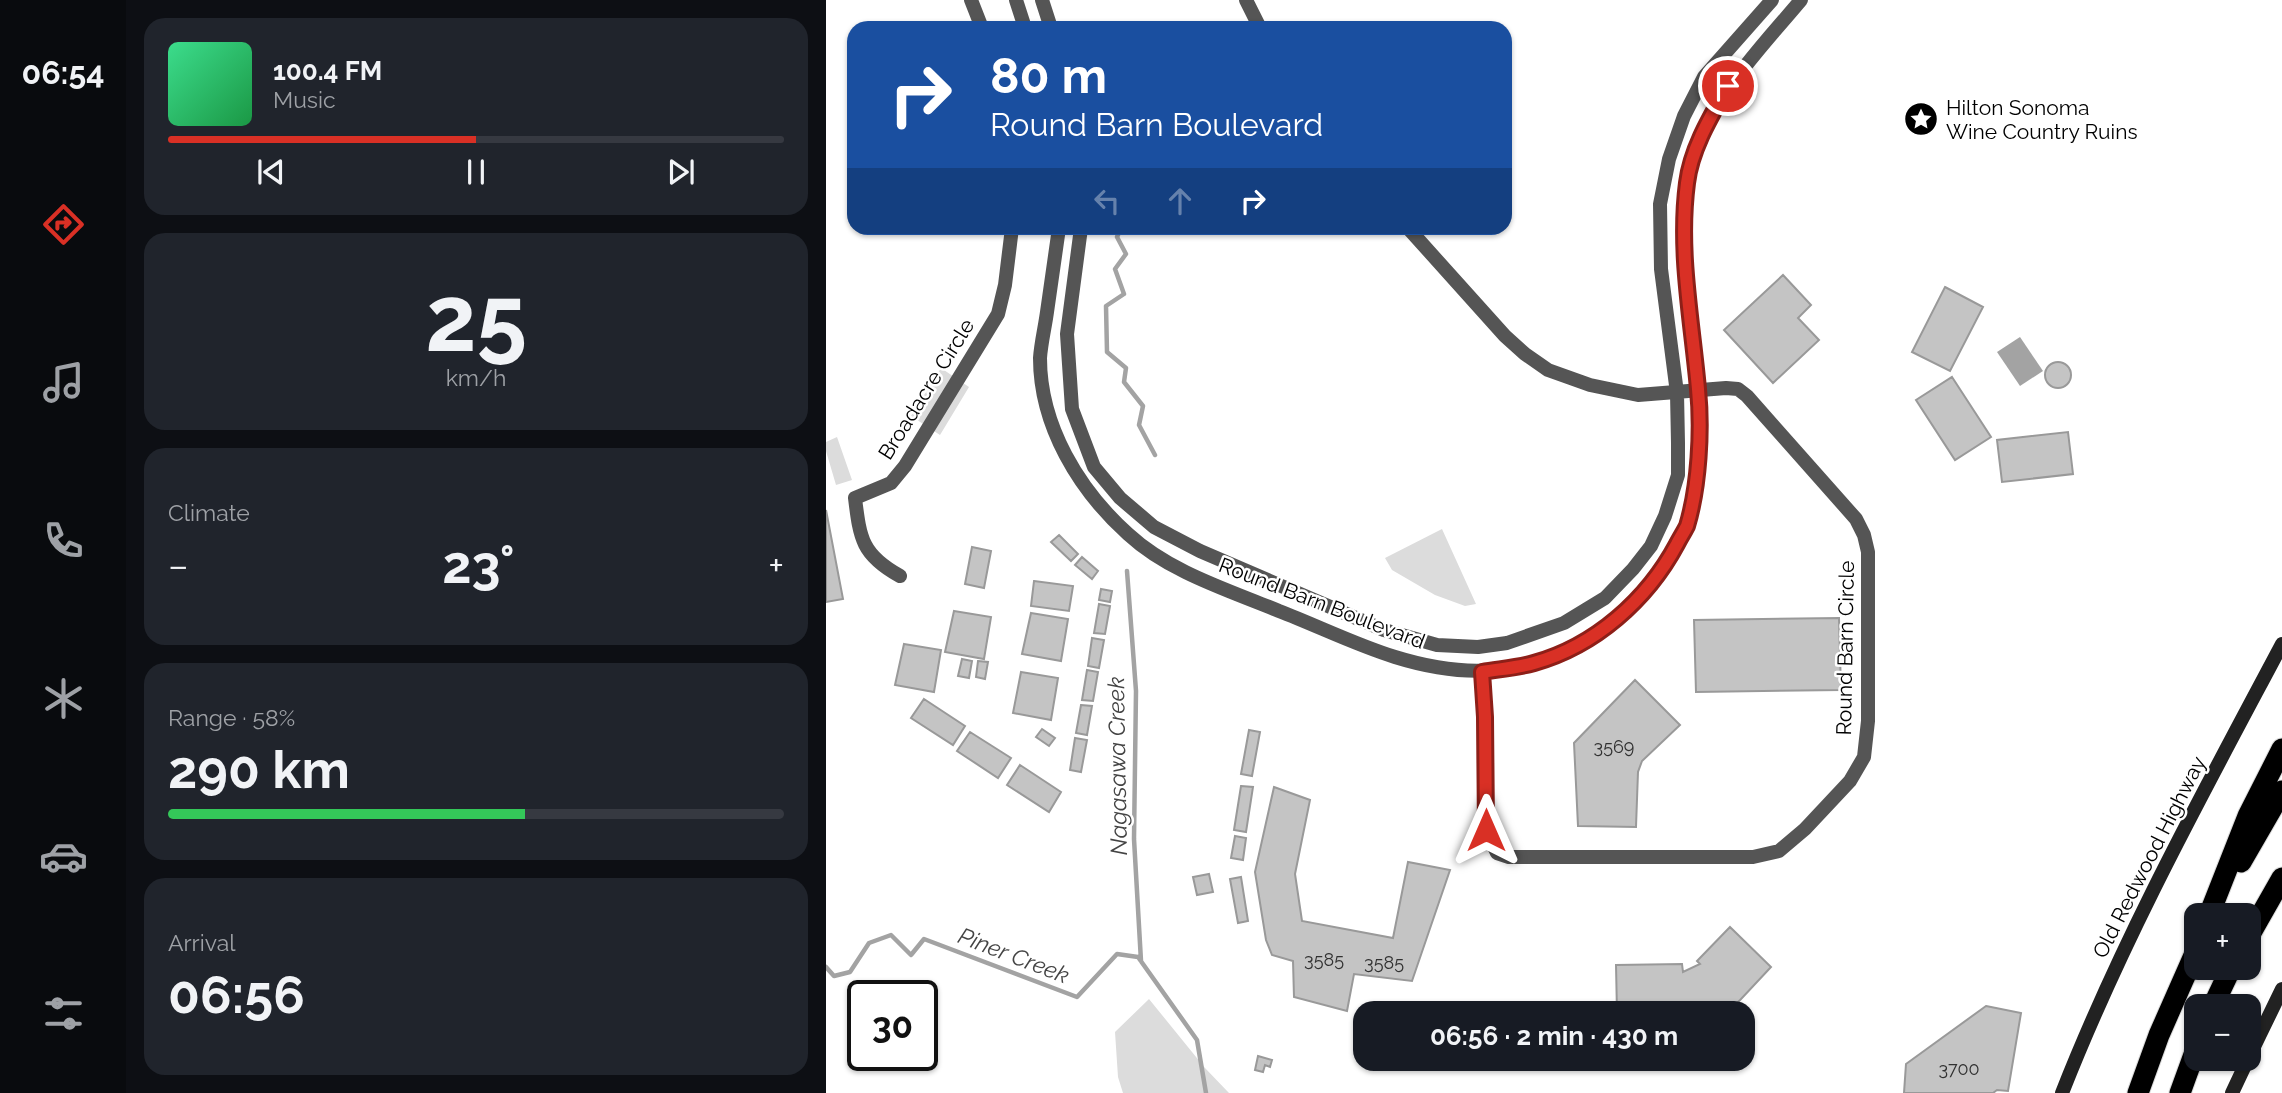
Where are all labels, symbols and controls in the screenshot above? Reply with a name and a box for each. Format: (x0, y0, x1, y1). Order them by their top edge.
text: 80 m (990, 47, 1107, 104)
icon: right (875, 49, 966, 140)
text: 06:54 (22, 54, 104, 91)
text: 100.4 FM (273, 56, 382, 86)
pin (1698, 56, 1758, 116)
icon: arrive (1709, 67, 1747, 105)
text: Music (273, 86, 336, 113)
place label: Hilton Sonoma Wine Country Ruins (1946, 95, 2138, 144)
place icon: Hilton Sonoma Wine Country Ruins (1902, 100, 1940, 138)
text: Round Barn Boulevard (990, 106, 1323, 143)
icon: previous (252, 153, 290, 191)
icon: pause (457, 153, 495, 191)
icon: next (662, 153, 700, 191)
icon: left (1088, 182, 1126, 220)
icon: ahead (1161, 182, 1199, 220)
icon: right (1234, 182, 1272, 220)
icon: directions (39, 200, 88, 249)
text: 25 (425, 265, 527, 372)
street label: Broadacre Circle (873, 314, 979, 464)
icon: music (39, 358, 88, 407)
text: km/h (446, 364, 506, 391)
text: Climate (168, 499, 250, 526)
icon: phone (39, 516, 88, 565)
text: 23° (442, 534, 515, 595)
text: − (168, 543, 188, 588)
text: + (768, 543, 784, 588)
street label: Round Barn Boulevard (1215, 552, 1429, 654)
street label: Round Barn Circle (1831, 560, 1859, 736)
icon: climate (39, 674, 88, 723)
water label: Nagasawa Creek (1102, 676, 1132, 856)
text: Range · 58% (168, 704, 295, 731)
house number: 3569 (1594, 736, 1634, 757)
text: 290 km (168, 739, 350, 800)
street label: Old Redwood Highway (2087, 752, 2211, 962)
position arrow (1449, 793, 1523, 867)
icon: car (39, 832, 88, 881)
map controls (2184, 903, 2261, 1071)
button: + (2184, 903, 2261, 980)
water label: Piner Creek (955, 922, 1073, 988)
text: Arrival (168, 929, 235, 956)
house number: 3585 (1304, 949, 1344, 970)
house number: 3585 (1364, 952, 1404, 973)
text: 06:56 (168, 964, 305, 1025)
speed limit sign: 30 (847, 980, 938, 1071)
icon: filters (39, 989, 88, 1038)
button: − (2184, 994, 2261, 1071)
text: 06:56 · 2 min · 430 m (1430, 1021, 1678, 1051)
house number: 3700 (1938, 1058, 1980, 1079)

